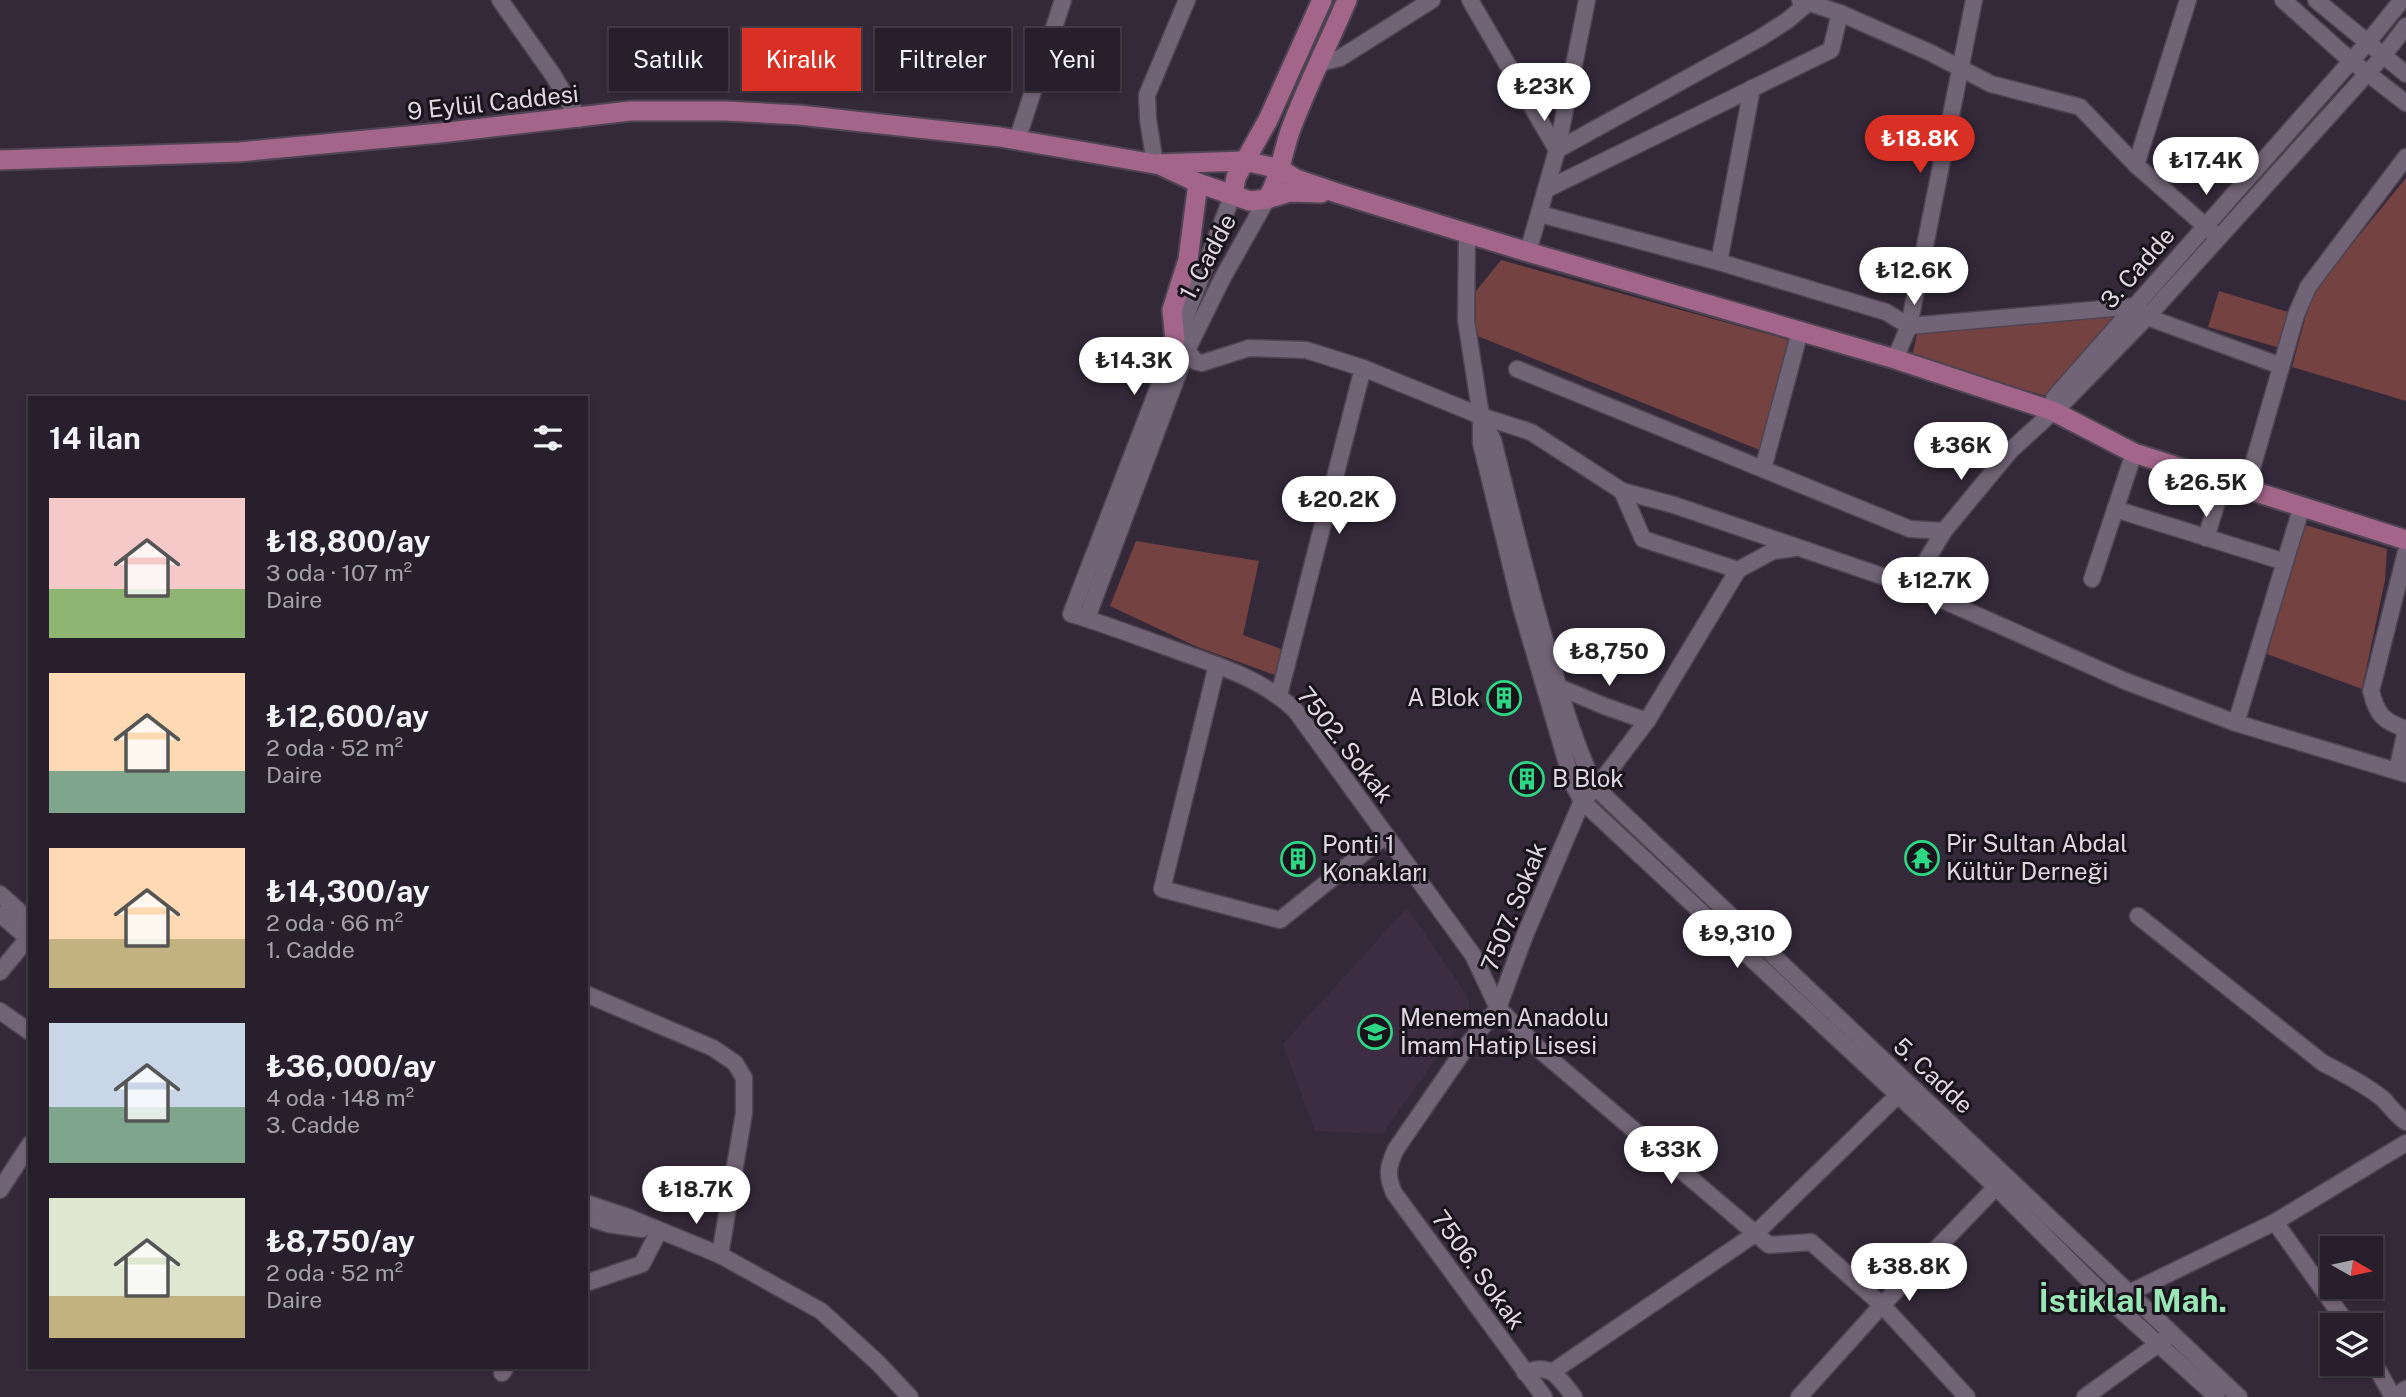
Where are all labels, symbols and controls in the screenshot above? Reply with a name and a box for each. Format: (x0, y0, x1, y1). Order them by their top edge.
chip: Satılık (609, 28, 728, 91)
chip: Kiralık (742, 28, 861, 91)
chip: Filtreler (875, 28, 1011, 91)
chip: Yeni (1025, 28, 1120, 91)
pin: ₺23K (1503, 64, 1585, 123)
text: ₺23K (1513, 72, 1575, 99)
street label: 9 Eylül Caddesi (406, 79, 580, 125)
pin: ₺18.8K (1863, 116, 1977, 175)
text: ₺18.8K (1881, 124, 1959, 151)
pin: ₺17.4K (2149, 138, 2263, 197)
text: ₺17.4K (2169, 146, 2243, 173)
street label: 1. Cadde (1173, 209, 1241, 304)
street label: 3. Cadde (2095, 221, 2180, 314)
pin: ₺12.6K (1857, 247, 1971, 307)
text: ₺12.6K (1875, 256, 1953, 283)
pin: ₺14.3K (1077, 338, 1191, 397)
text: ₺14.3K (1095, 346, 1173, 373)
icon: filters (529, 419, 567, 457)
text: 14 ilan (49, 420, 141, 456)
pin: ₺36K (1920, 422, 2002, 482)
text: ₺36K (1930, 431, 1992, 458)
pin: ₺26.5K (2149, 460, 2263, 519)
text: ₺26.5K (2164, 468, 2248, 495)
pin: ₺20.2K (1282, 476, 1396, 536)
text: ₺20.2K (1298, 485, 1380, 512)
text: ₺18,800/ay (266, 523, 430, 559)
icon: home (105, 526, 189, 610)
pin: ₺12.7K (1878, 558, 1992, 617)
text: 3 oda · 107 m² (266, 559, 412, 586)
text: ₺12.7K (1898, 566, 1972, 593)
text: Daire (266, 586, 322, 613)
pin: ₺8,750 (1552, 628, 1666, 688)
text: ₺8,750 (1569, 637, 1649, 664)
building icon: A Blok (1485, 679, 1523, 717)
street label: 7502. Sokak (1292, 681, 1400, 808)
place label: A Blok (1407, 683, 1480, 711)
text: ₺12,600/ay (266, 698, 429, 734)
icon: home (105, 701, 189, 785)
text: 2 oda · 52 m² (266, 734, 403, 761)
building icon: B Blok (1508, 760, 1546, 798)
text: Daire (266, 761, 322, 788)
place label: B Blok (1552, 764, 1624, 792)
place label: Pir Sultan Abdal Kültür Derneği (1946, 829, 2127, 885)
place label: Ponti 1 Konakları (1322, 830, 1427, 886)
street label: 7507. Sokak (1475, 838, 1552, 975)
temple icon: Pir Sultan Abdal Kültür Derneği (1903, 839, 1941, 877)
building icon: Ponti 1 Konakları (1279, 840, 1317, 878)
text: ₺14,300/ay (266, 873, 430, 909)
icon: home (105, 876, 189, 960)
text: 2 oda · 66 m² (266, 909, 403, 936)
pin: ₺9,310 (1680, 911, 1794, 970)
text: ₺9,310 (1699, 919, 1775, 946)
text: 1. Cadde (266, 936, 355, 963)
place label: Menemen Anadolu İmam Hatip Lisesi (1400, 1003, 1609, 1059)
school or university icon: Menemen Anadolu İmam Hatip Lisesi (1356, 1013, 1394, 1051)
street label: 5. Cadde (1888, 1032, 1979, 1119)
text: ₺36,000/ay (266, 1048, 436, 1084)
icon: home (105, 1051, 189, 1135)
text: 4 oda · 148 m² (266, 1084, 414, 1111)
text: 3. Cadde (266, 1111, 360, 1138)
pin: ₺33K (1630, 1126, 1712, 1186)
text: ₺33K (1640, 1135, 1702, 1162)
pin: ₺18.7K (639, 1166, 753, 1226)
text: ₺18.7K (658, 1175, 734, 1202)
street label: 7506. Sokak (1426, 1205, 1531, 1334)
text: ₺8,750/ay (266, 1223, 415, 1259)
icon: home (105, 1226, 189, 1310)
north arrow (2320, 1236, 2384, 1298)
map controls (2320, 1236, 2383, 1376)
pin: ₺38.8K (1852, 1244, 1966, 1303)
text: ₺38.8K (1867, 1252, 1951, 1279)
text: 2 oda · 52 m² (266, 1259, 403, 1286)
district label: İstiklal Mah. (2039, 1282, 2227, 1319)
text: Daire (266, 1286, 322, 1313)
button: layers (2320, 1313, 2383, 1376)

